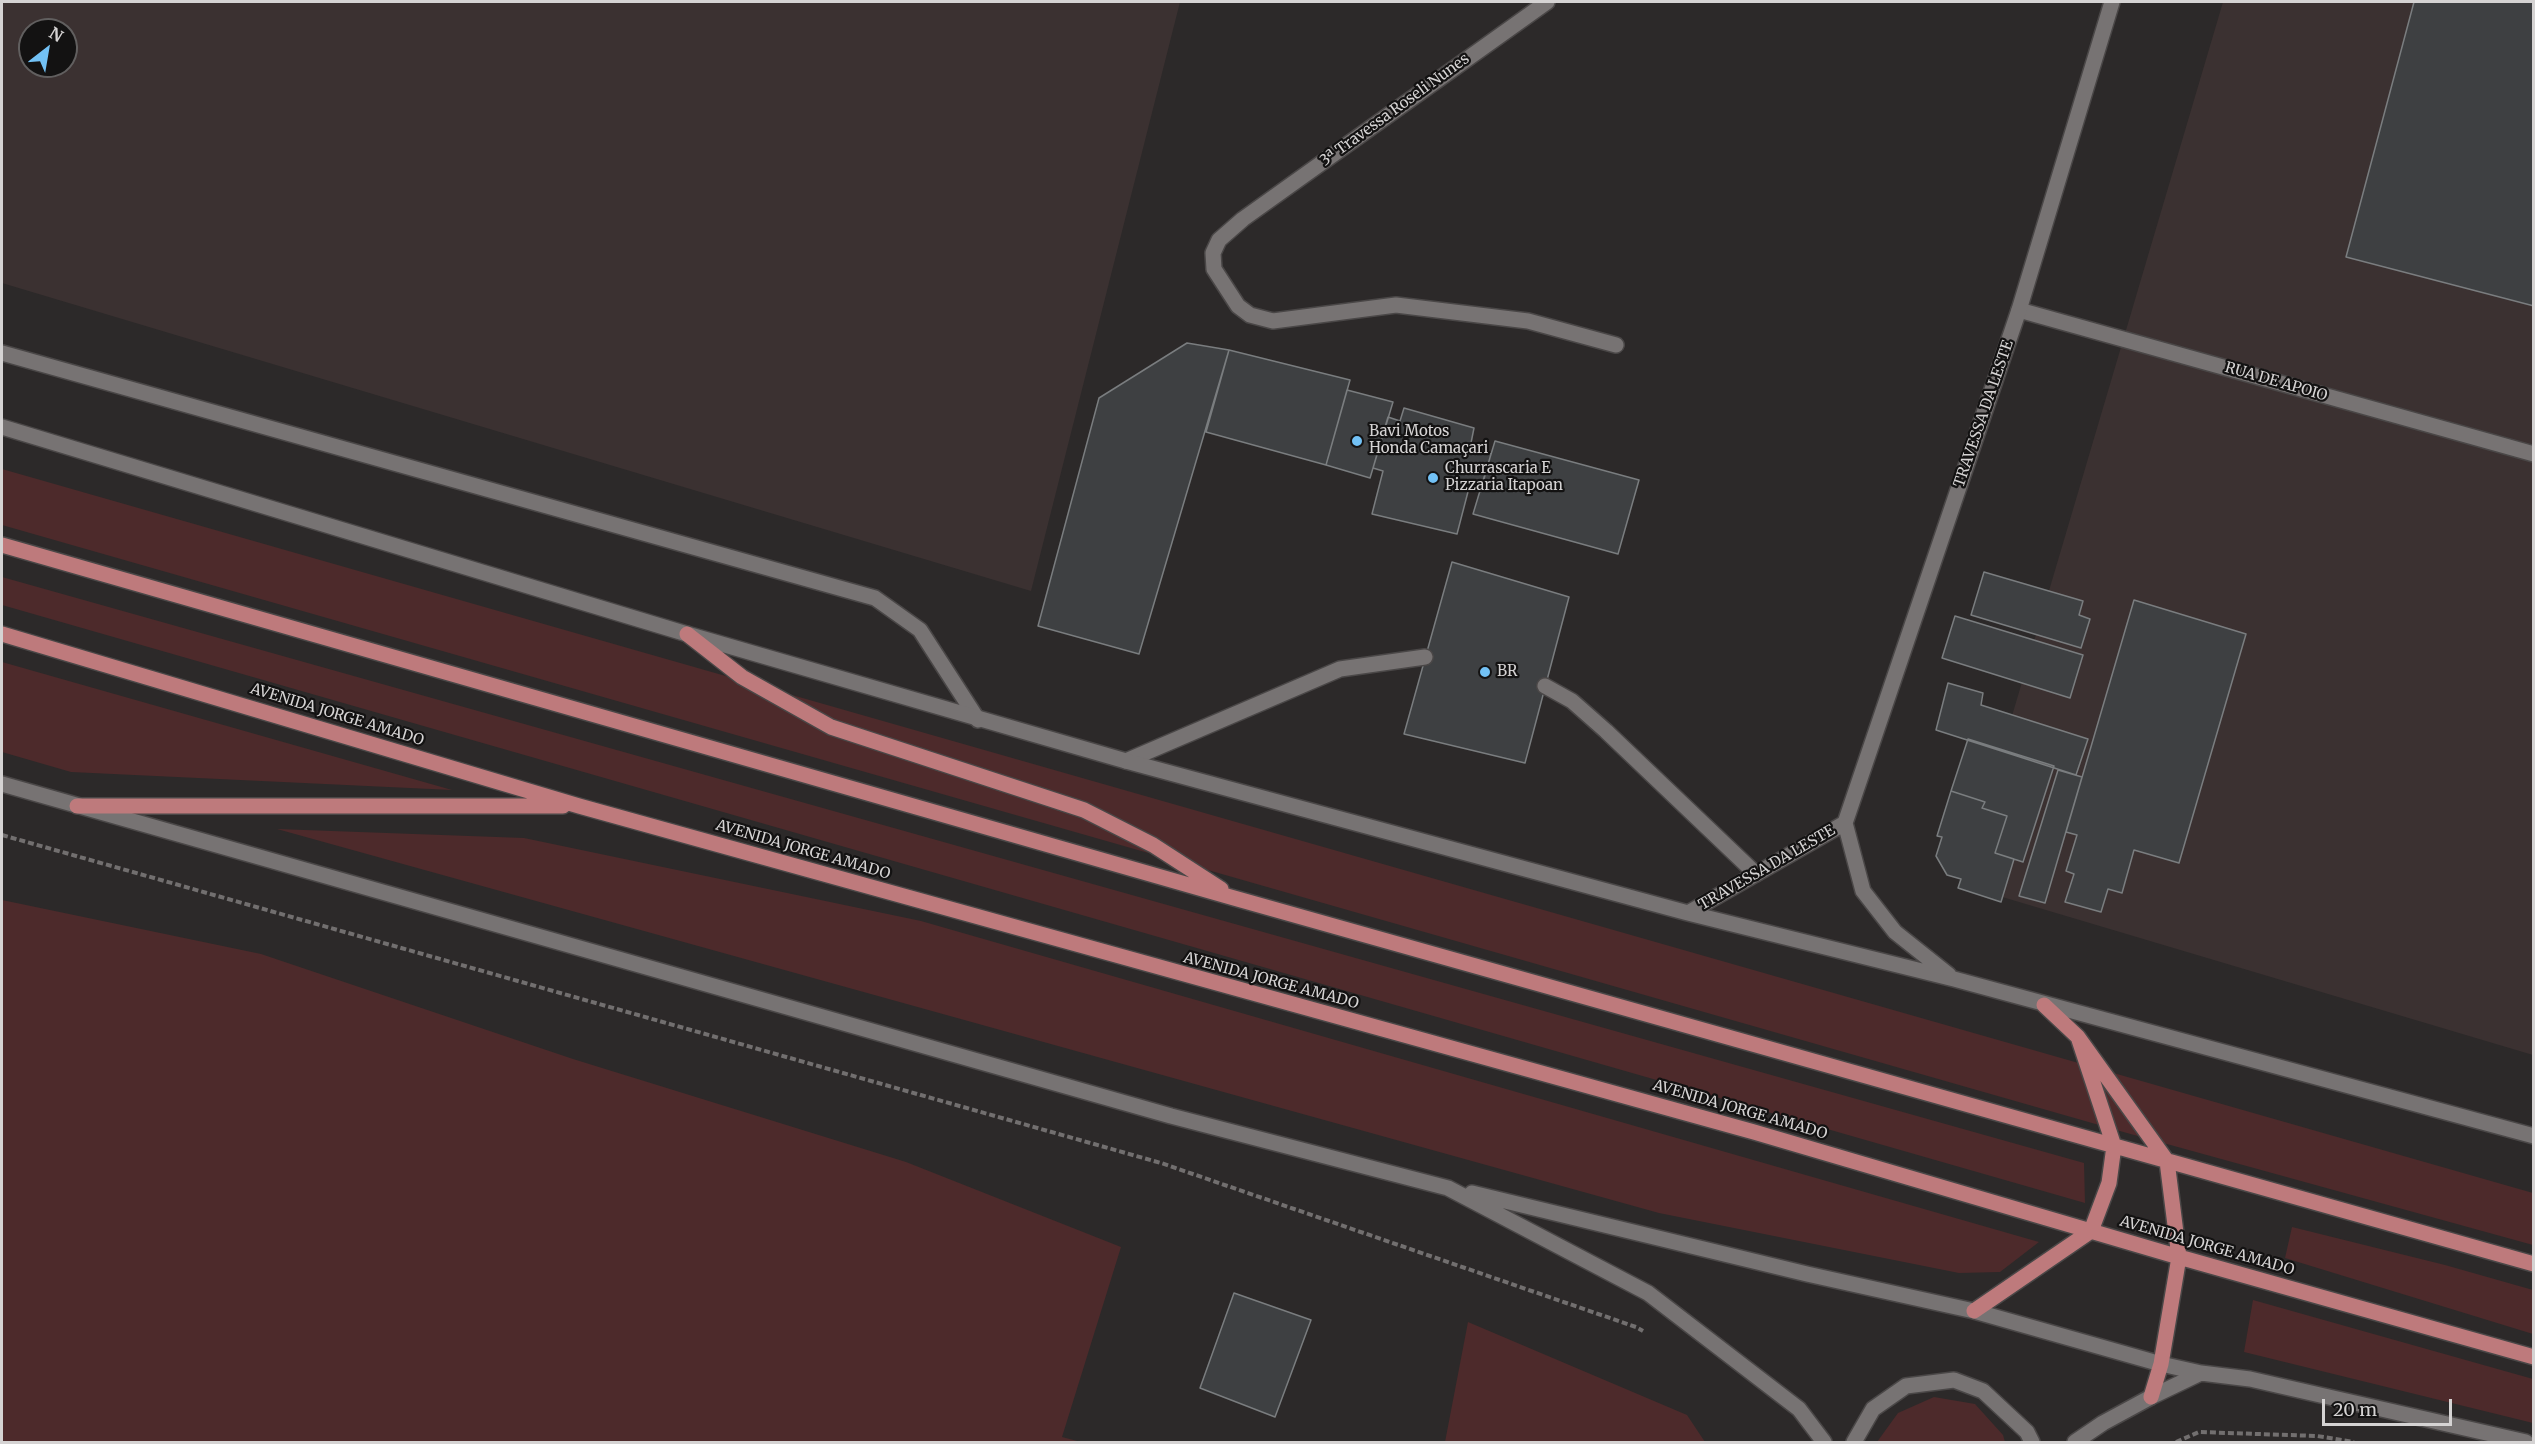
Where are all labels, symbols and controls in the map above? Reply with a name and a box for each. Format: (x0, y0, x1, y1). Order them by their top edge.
north arrow (18, 18, 78, 78)
text: N (46, 22, 67, 46)
street label: 3ª Travessa Roseli Nunes (1317, 50, 1473, 170)
street label: TRAVESSA DA LESTE (1950, 338, 2018, 490)
street label: RUA DE APOIO (2223, 359, 2329, 405)
place label: Bavi Motos Honda Camaçari (1369, 423, 1488, 458)
marker: Bavi Motos Honda Camaçari (1350, 434, 1364, 448)
place label: Churrascaria E Pizzaria Itapoan (1445, 460, 1563, 495)
marker: Churrascaria E Pizzaria Itapoan (1426, 471, 1440, 485)
place label: BR (1497, 663, 1517, 681)
marker: BR (1478, 665, 1492, 679)
street label: AVENIDA JORGE AMADO (248, 680, 426, 750)
street label: AVENIDA JORGE AMADO (714, 816, 892, 884)
street label: TRAVESSA DA LESTE (1696, 822, 1838, 914)
street label: AVENIDA JORGE AMADO (1181, 949, 1361, 1013)
street label: AVENIDA JORGE AMADO (1651, 1076, 1829, 1144)
street label: AVENIDA JORGE AMADO (2118, 1212, 2296, 1280)
scale bar (2325, 1387, 2456, 1425)
text: 20 m (2333, 1398, 2377, 1421)

